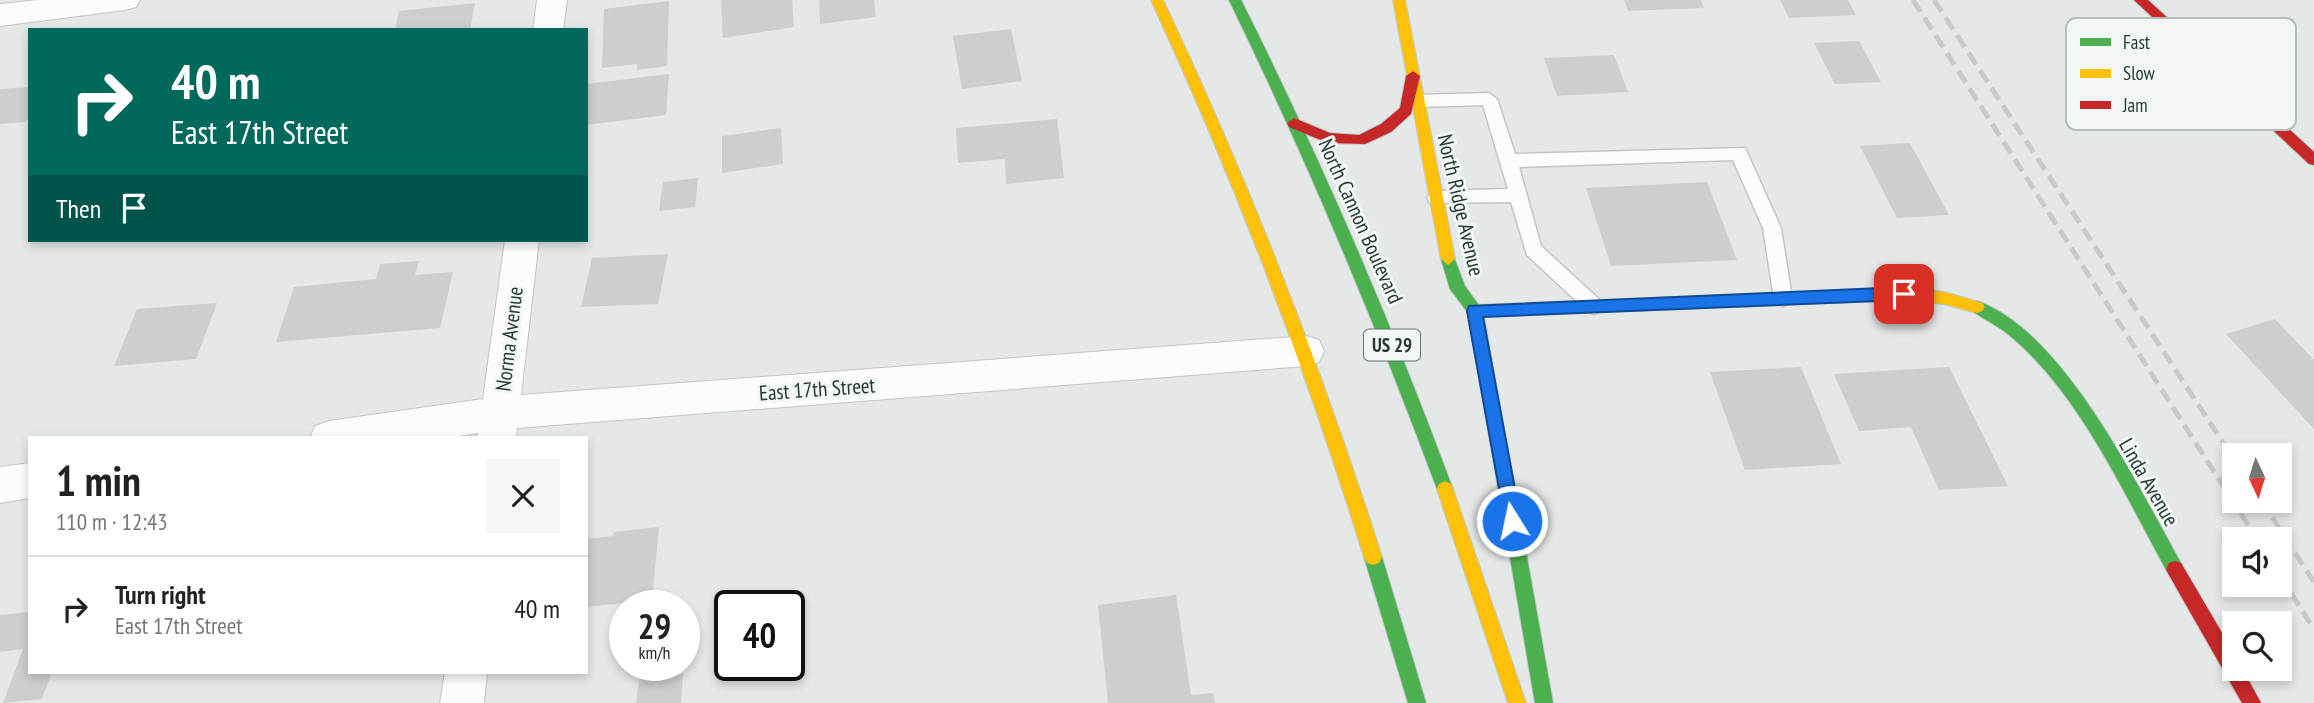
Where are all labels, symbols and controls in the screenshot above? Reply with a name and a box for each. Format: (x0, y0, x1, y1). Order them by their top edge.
legend (2066, 18, 2296, 130)
text: Fast (2123, 30, 2151, 54)
text: 40 m (171, 49, 260, 113)
icon: right (56, 56, 147, 147)
text: Slow (2123, 61, 2156, 85)
text: Jam (2122, 93, 2148, 117)
text: East 17th Street (171, 111, 348, 153)
street label: North Ridge Avenue (1432, 132, 1490, 278)
street label: North Cannon Boulevard (1313, 134, 1409, 308)
icon: arrive (115, 189, 153, 227)
text: Then (56, 192, 101, 225)
pin (1874, 264, 1934, 324)
icon: arrive (1885, 275, 1923, 313)
street label: Norma Avenue (489, 285, 529, 393)
road number: US 29 (1364, 330, 1420, 360)
street label: East 17th Street (758, 371, 876, 407)
street label: Linda Avenue (2113, 433, 2185, 531)
north arrow (2222, 443, 2292, 513)
map controls (2222, 443, 2292, 681)
text: 1 min (56, 453, 141, 508)
button: close (486, 459, 560, 533)
position arrow (1475, 484, 1549, 558)
text: 110 m · 12:43 (56, 507, 168, 536)
button: sound (2222, 527, 2292, 597)
text: Turn right (115, 578, 206, 611)
icon: right (56, 590, 94, 628)
speed limit sign: 40 (714, 590, 805, 681)
text: 40 m (514, 592, 560, 625)
text: 29 (638, 603, 671, 649)
text: East 17th Street (115, 611, 243, 640)
button: search (2222, 611, 2292, 681)
text: km/h (639, 641, 670, 664)

